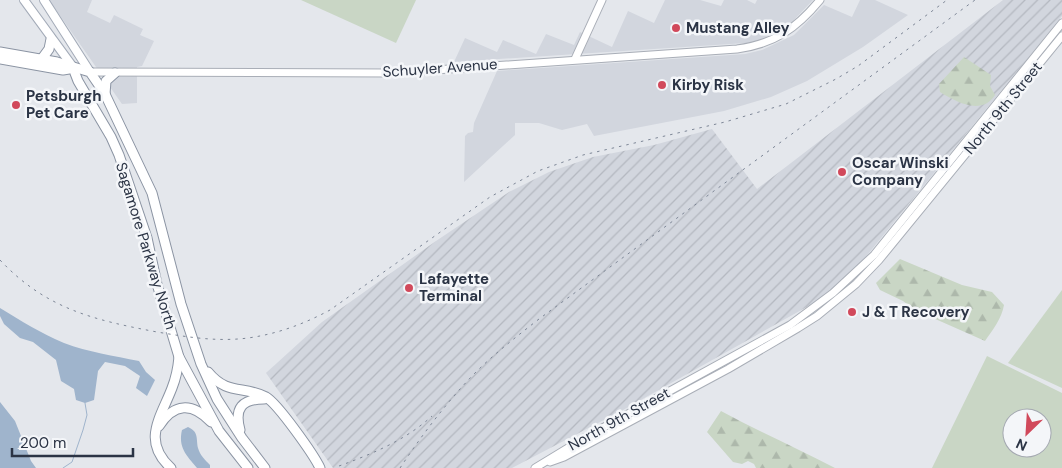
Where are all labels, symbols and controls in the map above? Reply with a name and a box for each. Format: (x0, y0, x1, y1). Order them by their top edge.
place label: Mustang Alley (686, 18, 790, 38)
marker: Mustang Alley (670, 22, 682, 34)
street label: Schuyler Avenue (382, 54, 498, 82)
street label: North 9th Street (959, 57, 1047, 158)
place label: Kirby Risk (672, 75, 744, 95)
marker: Kirby Risk (656, 79, 668, 91)
place label: Petsburgh Pet Care (26, 86, 101, 123)
marker: Petsburgh Pet Care (10, 99, 22, 111)
place label: Oscar Winski Company (852, 153, 949, 190)
street label: Sagamore Parkway North (111, 160, 181, 332)
marker: Oscar Winski Company (836, 166, 848, 178)
place label: Lafayette Terminal (419, 269, 489, 306)
marker: Lafayette Terminal (403, 282, 415, 294)
place label: J & T Recovery (862, 302, 970, 322)
marker: J & T Recovery (846, 306, 858, 318)
street label: North 9th Street (564, 383, 674, 455)
north arrow (1002, 408, 1052, 458)
scale bar (12, 426, 134, 458)
text: 200 m (20, 433, 66, 453)
text: N (1013, 434, 1030, 455)

